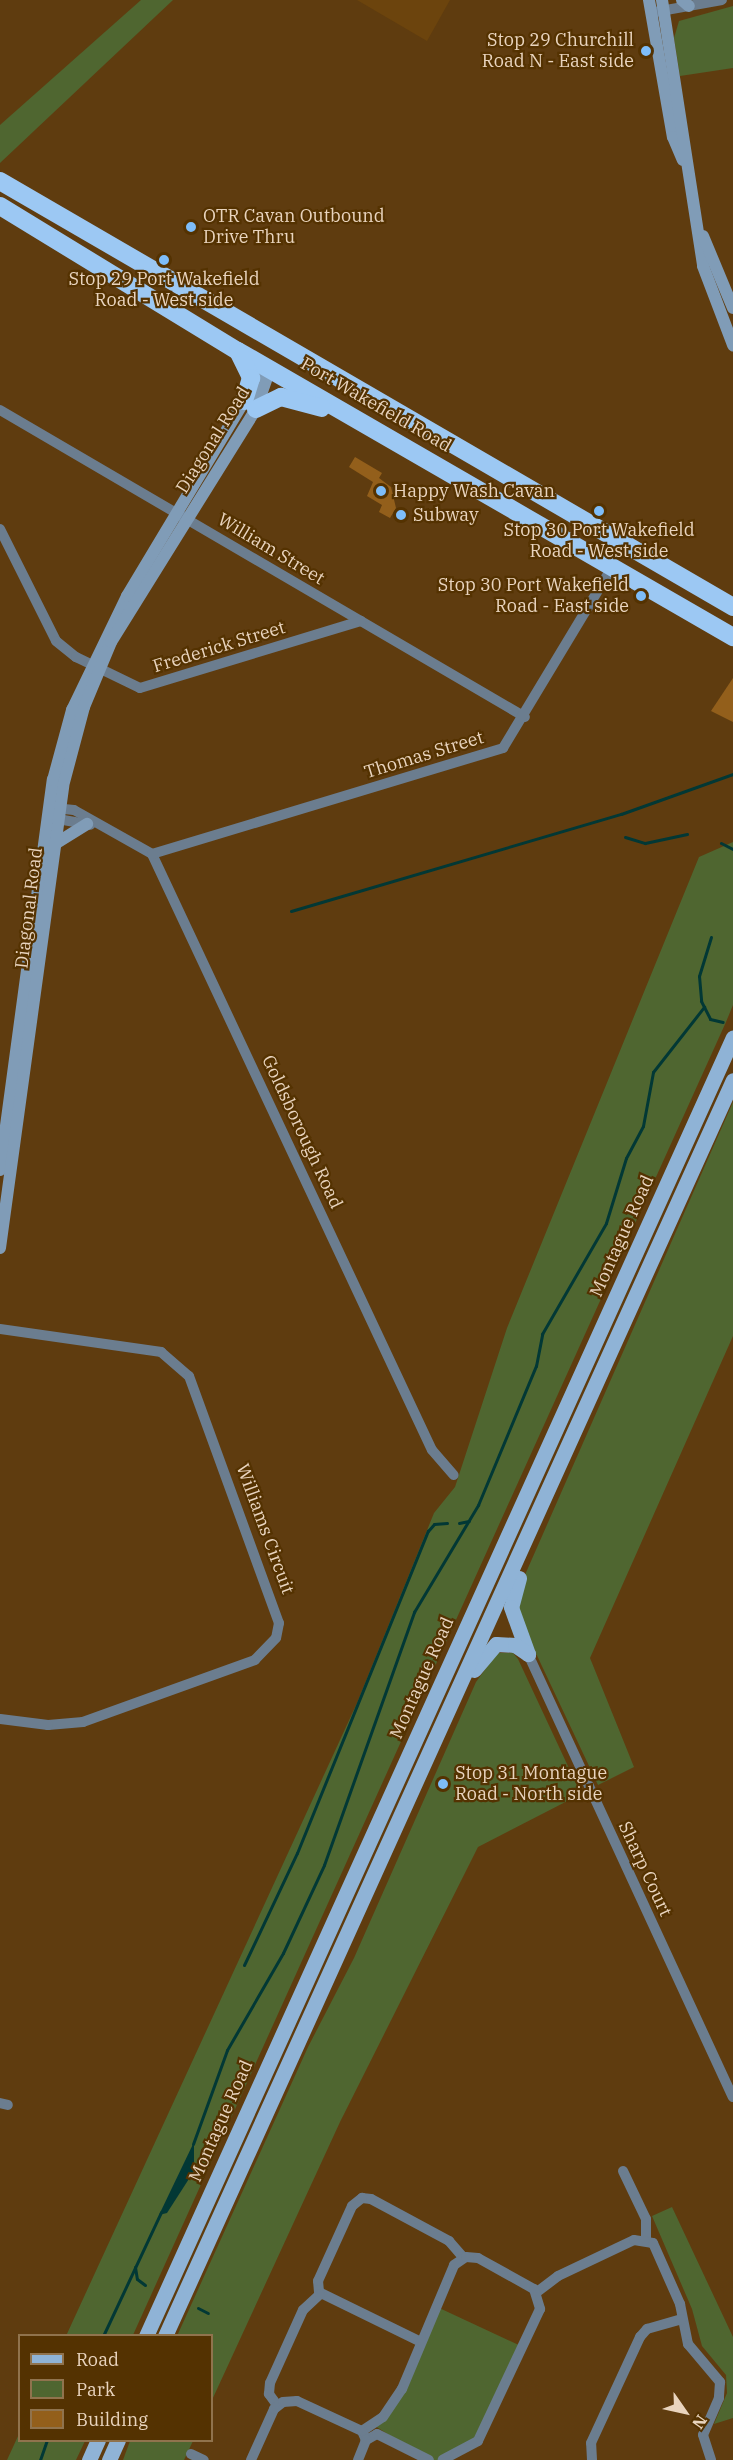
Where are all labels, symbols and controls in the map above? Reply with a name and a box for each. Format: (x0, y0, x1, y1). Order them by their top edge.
place label: Stop 29 Churchill Road N - East side (482, 30, 634, 72)
marker: Stop 29 Churchill Road N - East side (639, 44, 653, 58)
place label: OTR Cavan Outbound Drive Thru (203, 206, 385, 248)
marker: OTR Cavan Outbound Drive Thru (184, 220, 198, 234)
marker: Stop 29 Port Wakefield Road - West side (157, 253, 171, 267)
place label: Stop 29 Port Wakefield Road - West side (68, 269, 260, 312)
street label: Port Wakefield Road (297, 353, 455, 457)
street label: Diagonal Road (172, 383, 254, 497)
place label: Happy Wash Cavan (393, 480, 555, 502)
marker: Happy Wash Cavan (374, 484, 388, 498)
place label: Subway (413, 504, 479, 526)
marker: Stop 30 Port Wakefield Road - West side (592, 504, 606, 518)
marker: Subway (394, 508, 408, 522)
street label: William Street (214, 509, 328, 589)
place label: Stop 30 Port Wakefield Road - West side (503, 520, 695, 562)
place label: Stop 30 Port Wakefield Road - East side (438, 575, 629, 618)
marker: Stop 30 Port Wakefield Road - East side (634, 589, 648, 603)
street label: Frederick Street (150, 617, 288, 677)
street label: Thomas Street (362, 727, 486, 783)
street label: Diagonal Road (11, 846, 47, 970)
street label: Goldsborough Road (257, 1052, 347, 1212)
street label: Montague Road (585, 1172, 659, 1300)
street label: Williams Circuit (231, 1461, 299, 1597)
street label: Montague Road (385, 1614, 459, 1742)
place label: Stop 31 Montague Road - North side (455, 1763, 607, 1806)
marker: Stop 31 Montague Road - North side (436, 1777, 450, 1791)
street label: Sharp Court (614, 1818, 676, 1920)
street label: Montague Road (184, 2057, 258, 2185)
legend (18, 2334, 213, 2442)
text: Road (76, 2348, 119, 2371)
text: Park (76, 2378, 115, 2401)
north arrow (655, 2382, 715, 2442)
text: Building (76, 2408, 148, 2431)
text: N (688, 2411, 712, 2433)

